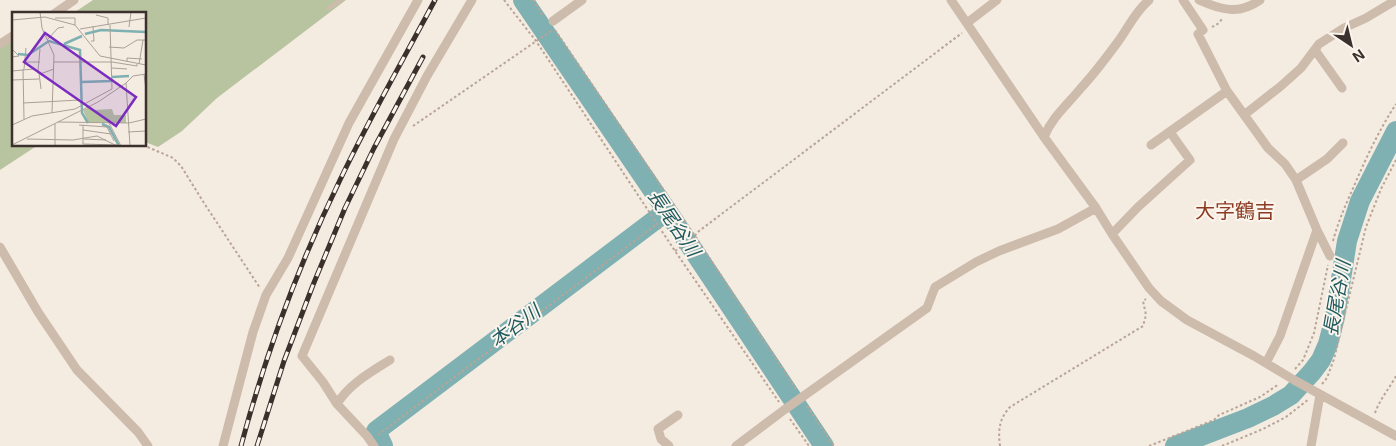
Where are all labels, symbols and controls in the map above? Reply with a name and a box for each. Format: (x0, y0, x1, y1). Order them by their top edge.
inset map (12, 12, 146, 146)
north arrow (1326, 20, 1376, 70)
text: N (1349, 46, 1368, 66)
water label: 長尾谷川 (643, 185, 706, 263)
district label: 大字鶴吉 (1195, 199, 1275, 223)
water label: 長尾谷川 (1319, 257, 1355, 337)
water label: 本谷川 (485, 298, 546, 352)

